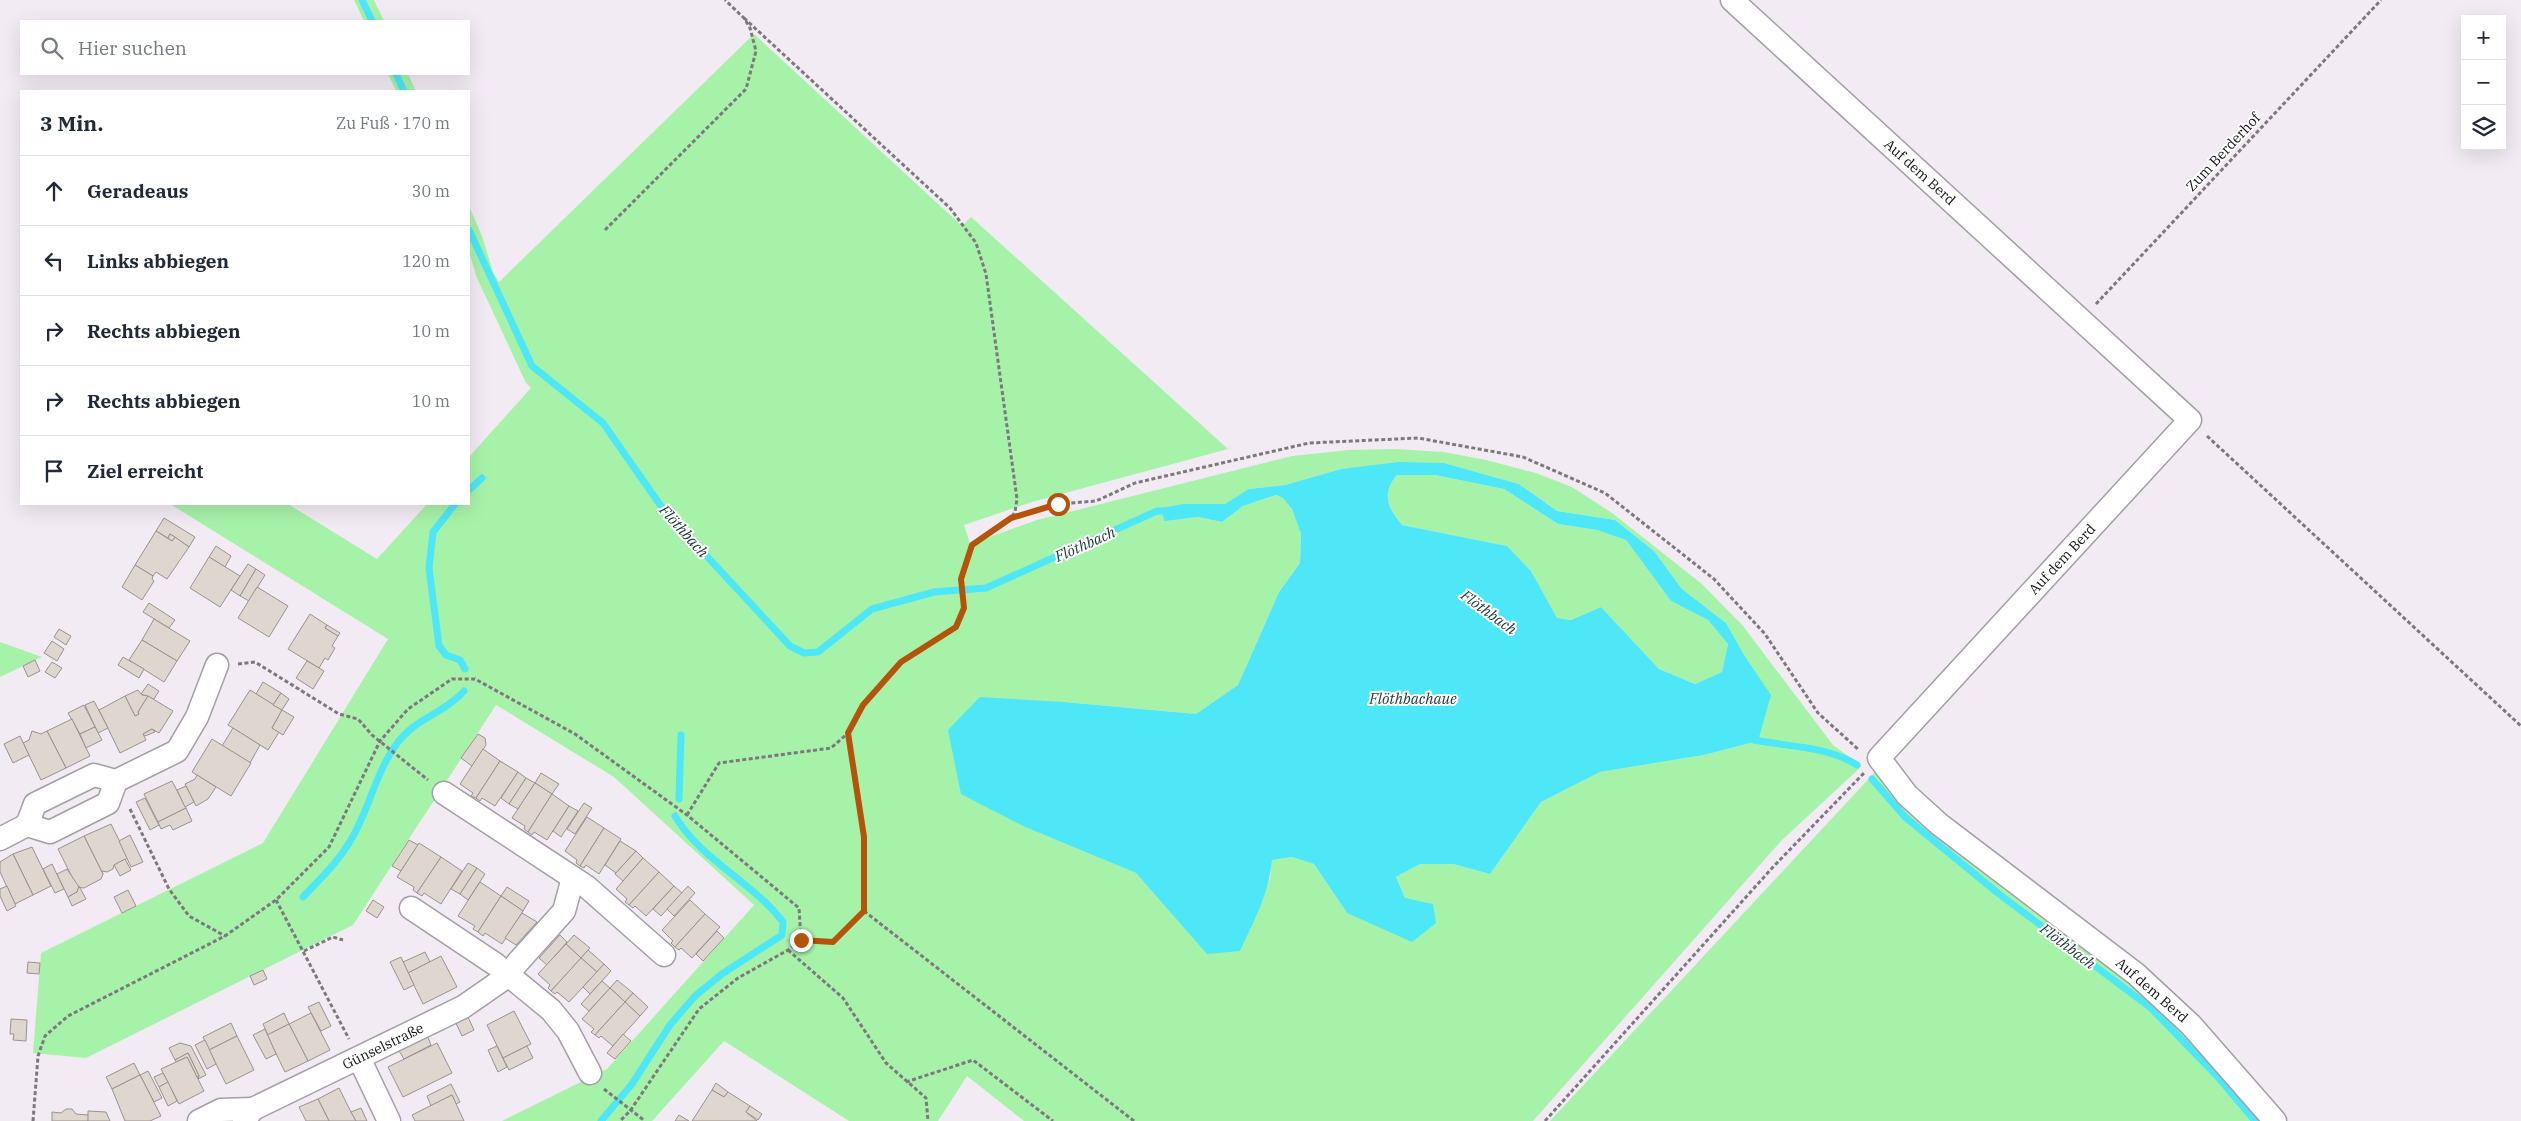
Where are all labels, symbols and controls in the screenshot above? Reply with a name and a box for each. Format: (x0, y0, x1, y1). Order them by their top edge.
map controls (2461, 15, 2506, 150)
button: + (2461, 15, 2506, 60)
search box (20, 20, 470, 75)
icon: search (38, 34, 66, 62)
text: Hier suchen (78, 36, 187, 60)
button: − (2461, 60, 2506, 105)
button: layers (2461, 105, 2506, 150)
street label: Zum Berderhof (2182, 108, 2265, 195)
text: 3 Min. (40, 109, 103, 137)
text: Zu Fuß · 170 m (336, 113, 450, 133)
street label: Auf dem Berd (1880, 135, 1960, 209)
icon: ahead (40, 177, 68, 205)
text: Geradeaus (87, 179, 188, 203)
text: 30 m (412, 181, 450, 201)
icon: left (40, 247, 68, 275)
text: Links abbiegen (87, 249, 229, 273)
text: 120 m (402, 251, 450, 271)
icon: right (40, 317, 68, 345)
text: Rechts abbiegen (87, 319, 241, 343)
text: 10 m (412, 321, 450, 341)
icon: right (40, 387, 68, 415)
text: Rechts abbiegen (87, 389, 241, 413)
text: 10 m (412, 391, 450, 411)
icon: arrive (40, 457, 68, 485)
text: Ziel erreicht (87, 459, 203, 483)
route start (1047, 493, 1070, 516)
water label: Flöthbach (655, 500, 713, 562)
street label: Auf dem Berd (2025, 520, 2100, 598)
water label: Flöthbach (1051, 522, 1119, 566)
water label: Flöthbach (1457, 585, 1521, 639)
water label: Flöthbachaue (1368, 689, 1457, 708)
water label: Flöthbach (2036, 918, 2100, 973)
route end (790, 929, 813, 952)
street label: Auf dem Berd (2112, 954, 2192, 1027)
street label: Günselstraße (339, 1019, 427, 1073)

